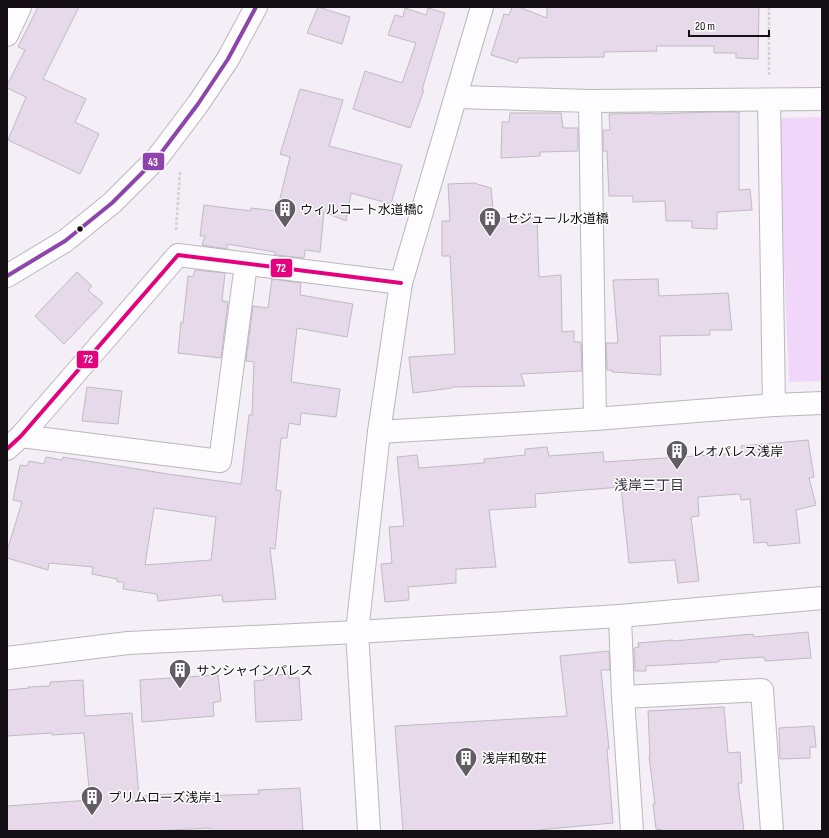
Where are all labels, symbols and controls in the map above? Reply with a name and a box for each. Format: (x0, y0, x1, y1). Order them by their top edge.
scale bar (689, 12, 769, 38)
text: 20 m (695, 19, 715, 34)
line badge: 43 (142, 152, 165, 171)
text: 43 (148, 156, 158, 169)
building icon: ウィルコート水道橋C (272, 196, 298, 229)
place label: ウィルコート水道橋C (300, 202, 423, 218)
building icon: セジュール水道橋 (477, 205, 503, 238)
place label: セジュール水道橋 (506, 211, 609, 227)
unlabelled marker (75, 224, 85, 234)
line badge: 72 (270, 258, 293, 278)
text: 72 (276, 262, 286, 275)
line badge: 72 (76, 350, 99, 369)
text: 72 (83, 353, 93, 366)
building icon: レオパレス浅岸 (664, 438, 690, 471)
place label: レオパレス浅岸 (692, 444, 783, 460)
district label: 浅岸三丁目 (614, 477, 684, 494)
building icon: サンシャインパレス (167, 657, 193, 690)
place label: サンシャインパレス (196, 663, 313, 679)
building icon: 浅岸和敬荘 (453, 745, 479, 778)
place label: 浅岸和敬荘 (482, 751, 547, 767)
building icon: プリムローズ浅岸１ (79, 784, 105, 817)
place label: プリムローズ浅岸１ (108, 790, 224, 806)

